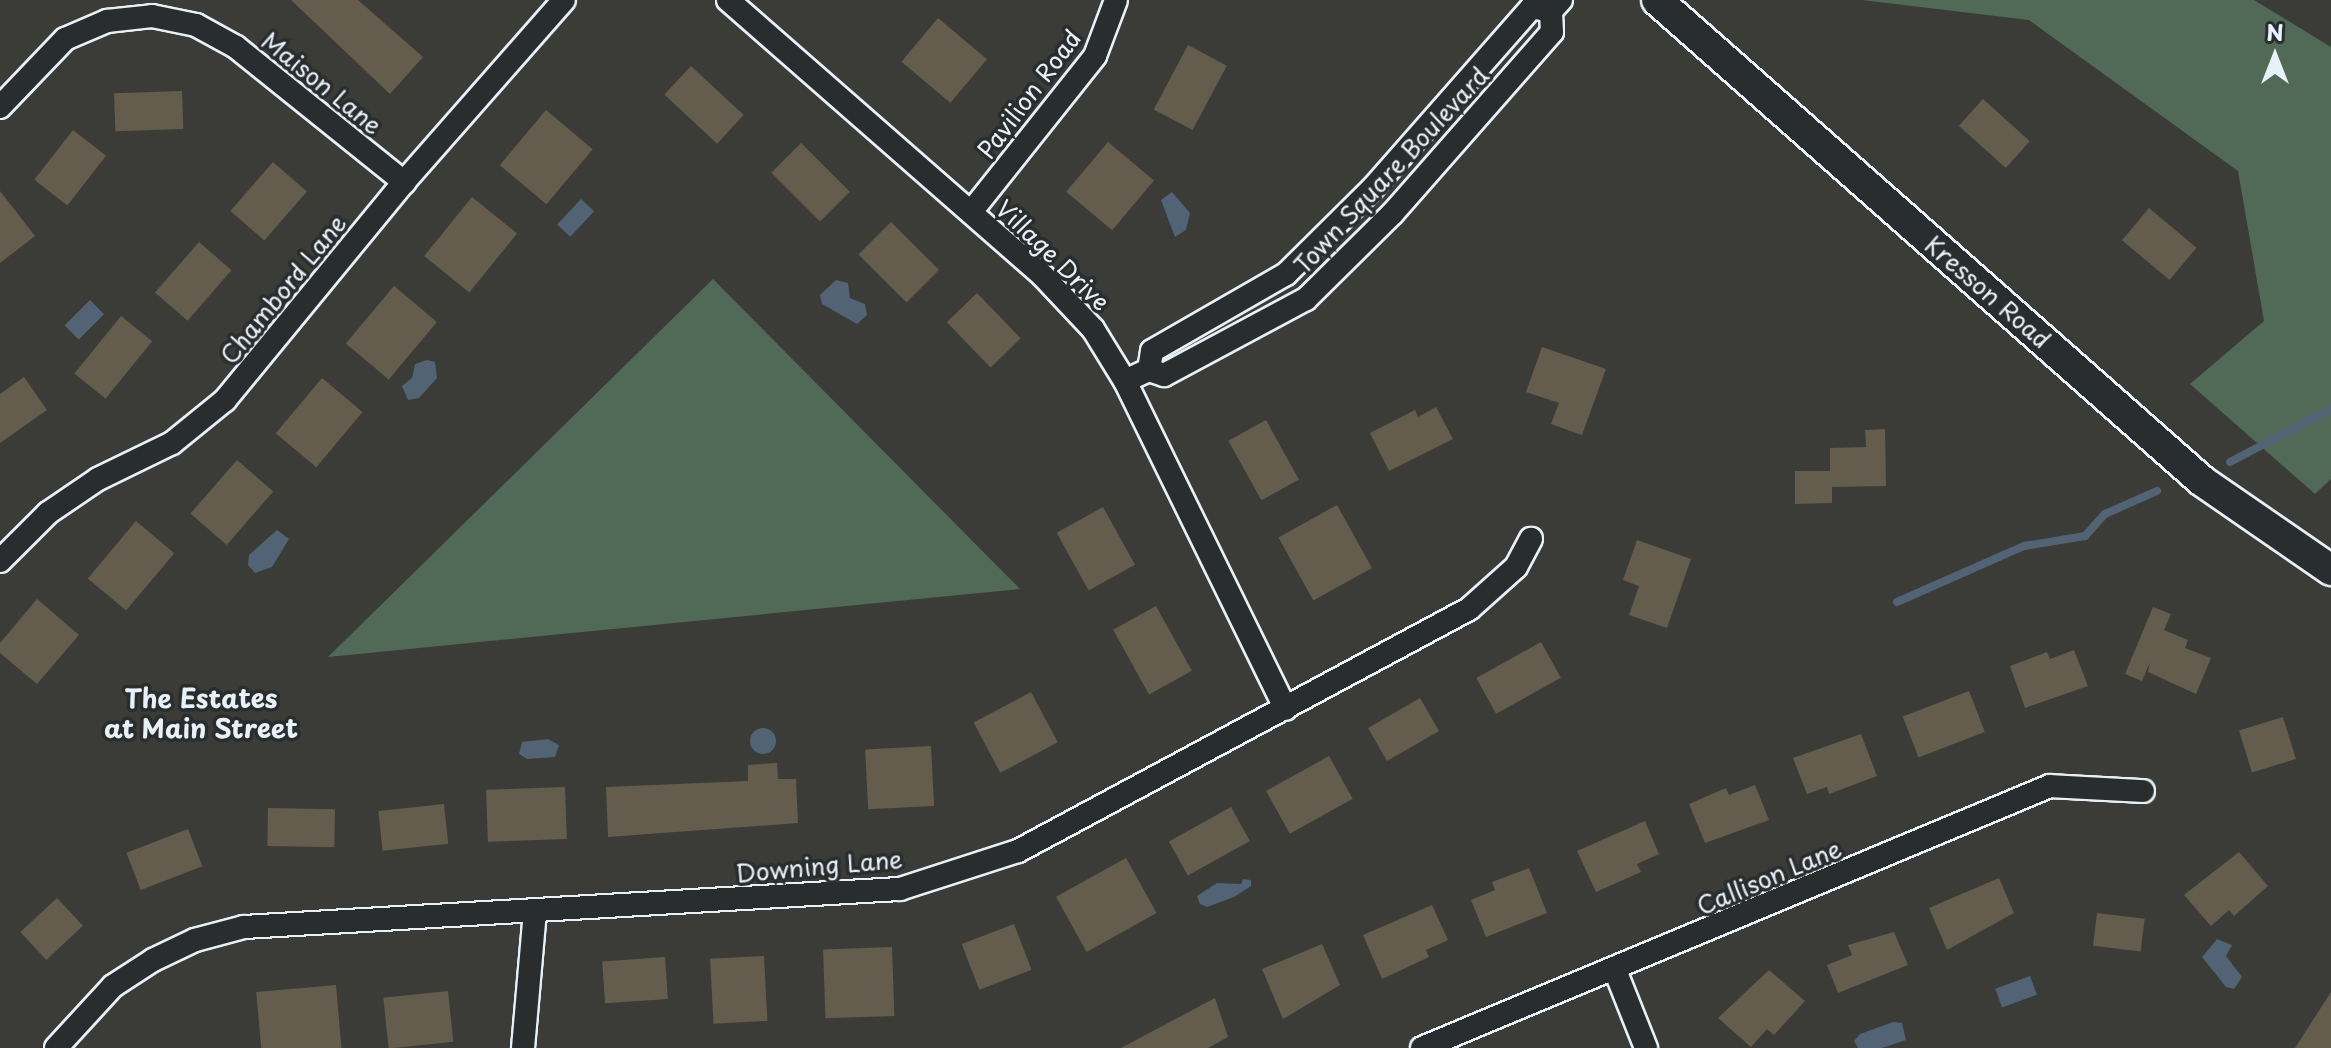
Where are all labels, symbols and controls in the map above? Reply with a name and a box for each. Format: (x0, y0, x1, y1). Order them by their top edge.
text: N (2266, 15, 2284, 48)
north arrow (2235, 16, 2315, 96)
street label: Pavilion Road (971, 24, 1087, 164)
street label: Maison Lane (256, 26, 388, 140)
street label: Town Square Boulevard (1289, 62, 1493, 278)
street label: Village Drive (990, 194, 1116, 316)
street label: Chambord Lane (214, 208, 352, 370)
street label: Kresson Road (1920, 230, 2056, 354)
district label: The Estates at Main Street (104, 682, 298, 744)
street label: Callison Lane (1692, 833, 1846, 921)
street label: Downing Lane (735, 844, 903, 888)

